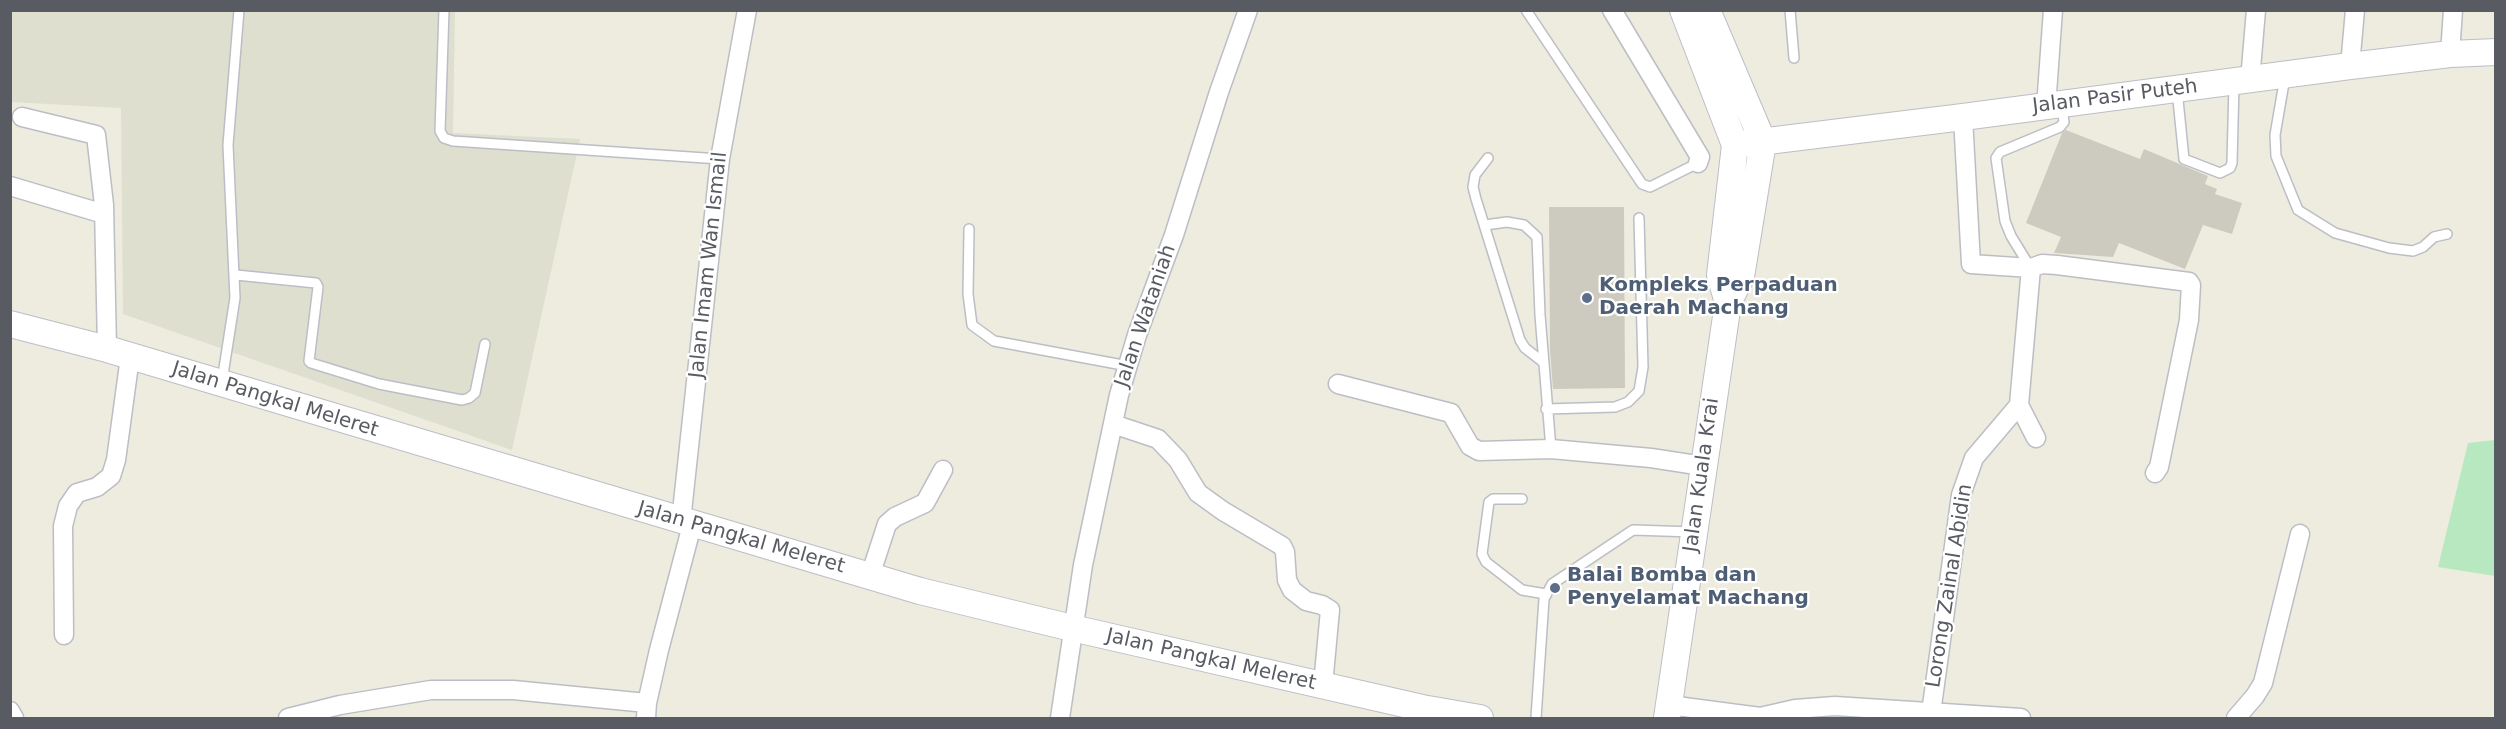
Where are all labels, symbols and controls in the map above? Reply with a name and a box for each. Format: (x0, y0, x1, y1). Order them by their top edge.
street label: Jalan Pasir Puteh (2031, 75, 2199, 119)
street label: Jalan Imam Wan Ismail (685, 151, 733, 379)
street label: Jalan Wataniah (1110, 242, 1182, 390)
place label: Kompleks Perpaduan Daerah Machang (1599, 274, 1838, 321)
marker: Kompleks Perpaduan Daerah Machang (1580, 291, 1594, 305)
street label: Jalan Pangkal Meleret (169, 357, 381, 443)
street label: Jalan Kuala Krai (1679, 396, 1725, 554)
street label: Lorong Zainal Abidin (1922, 482, 1978, 690)
street label: Jalan Pangkal Meleret (635, 497, 847, 579)
place label: Balai Bomba dan Penyelamat Machang (1567, 564, 1809, 611)
marker: Balai Bomba dan Penyelamat Machang (1548, 581, 1562, 595)
street label: Jalan Pangkal Meleret (1104, 624, 1318, 696)

